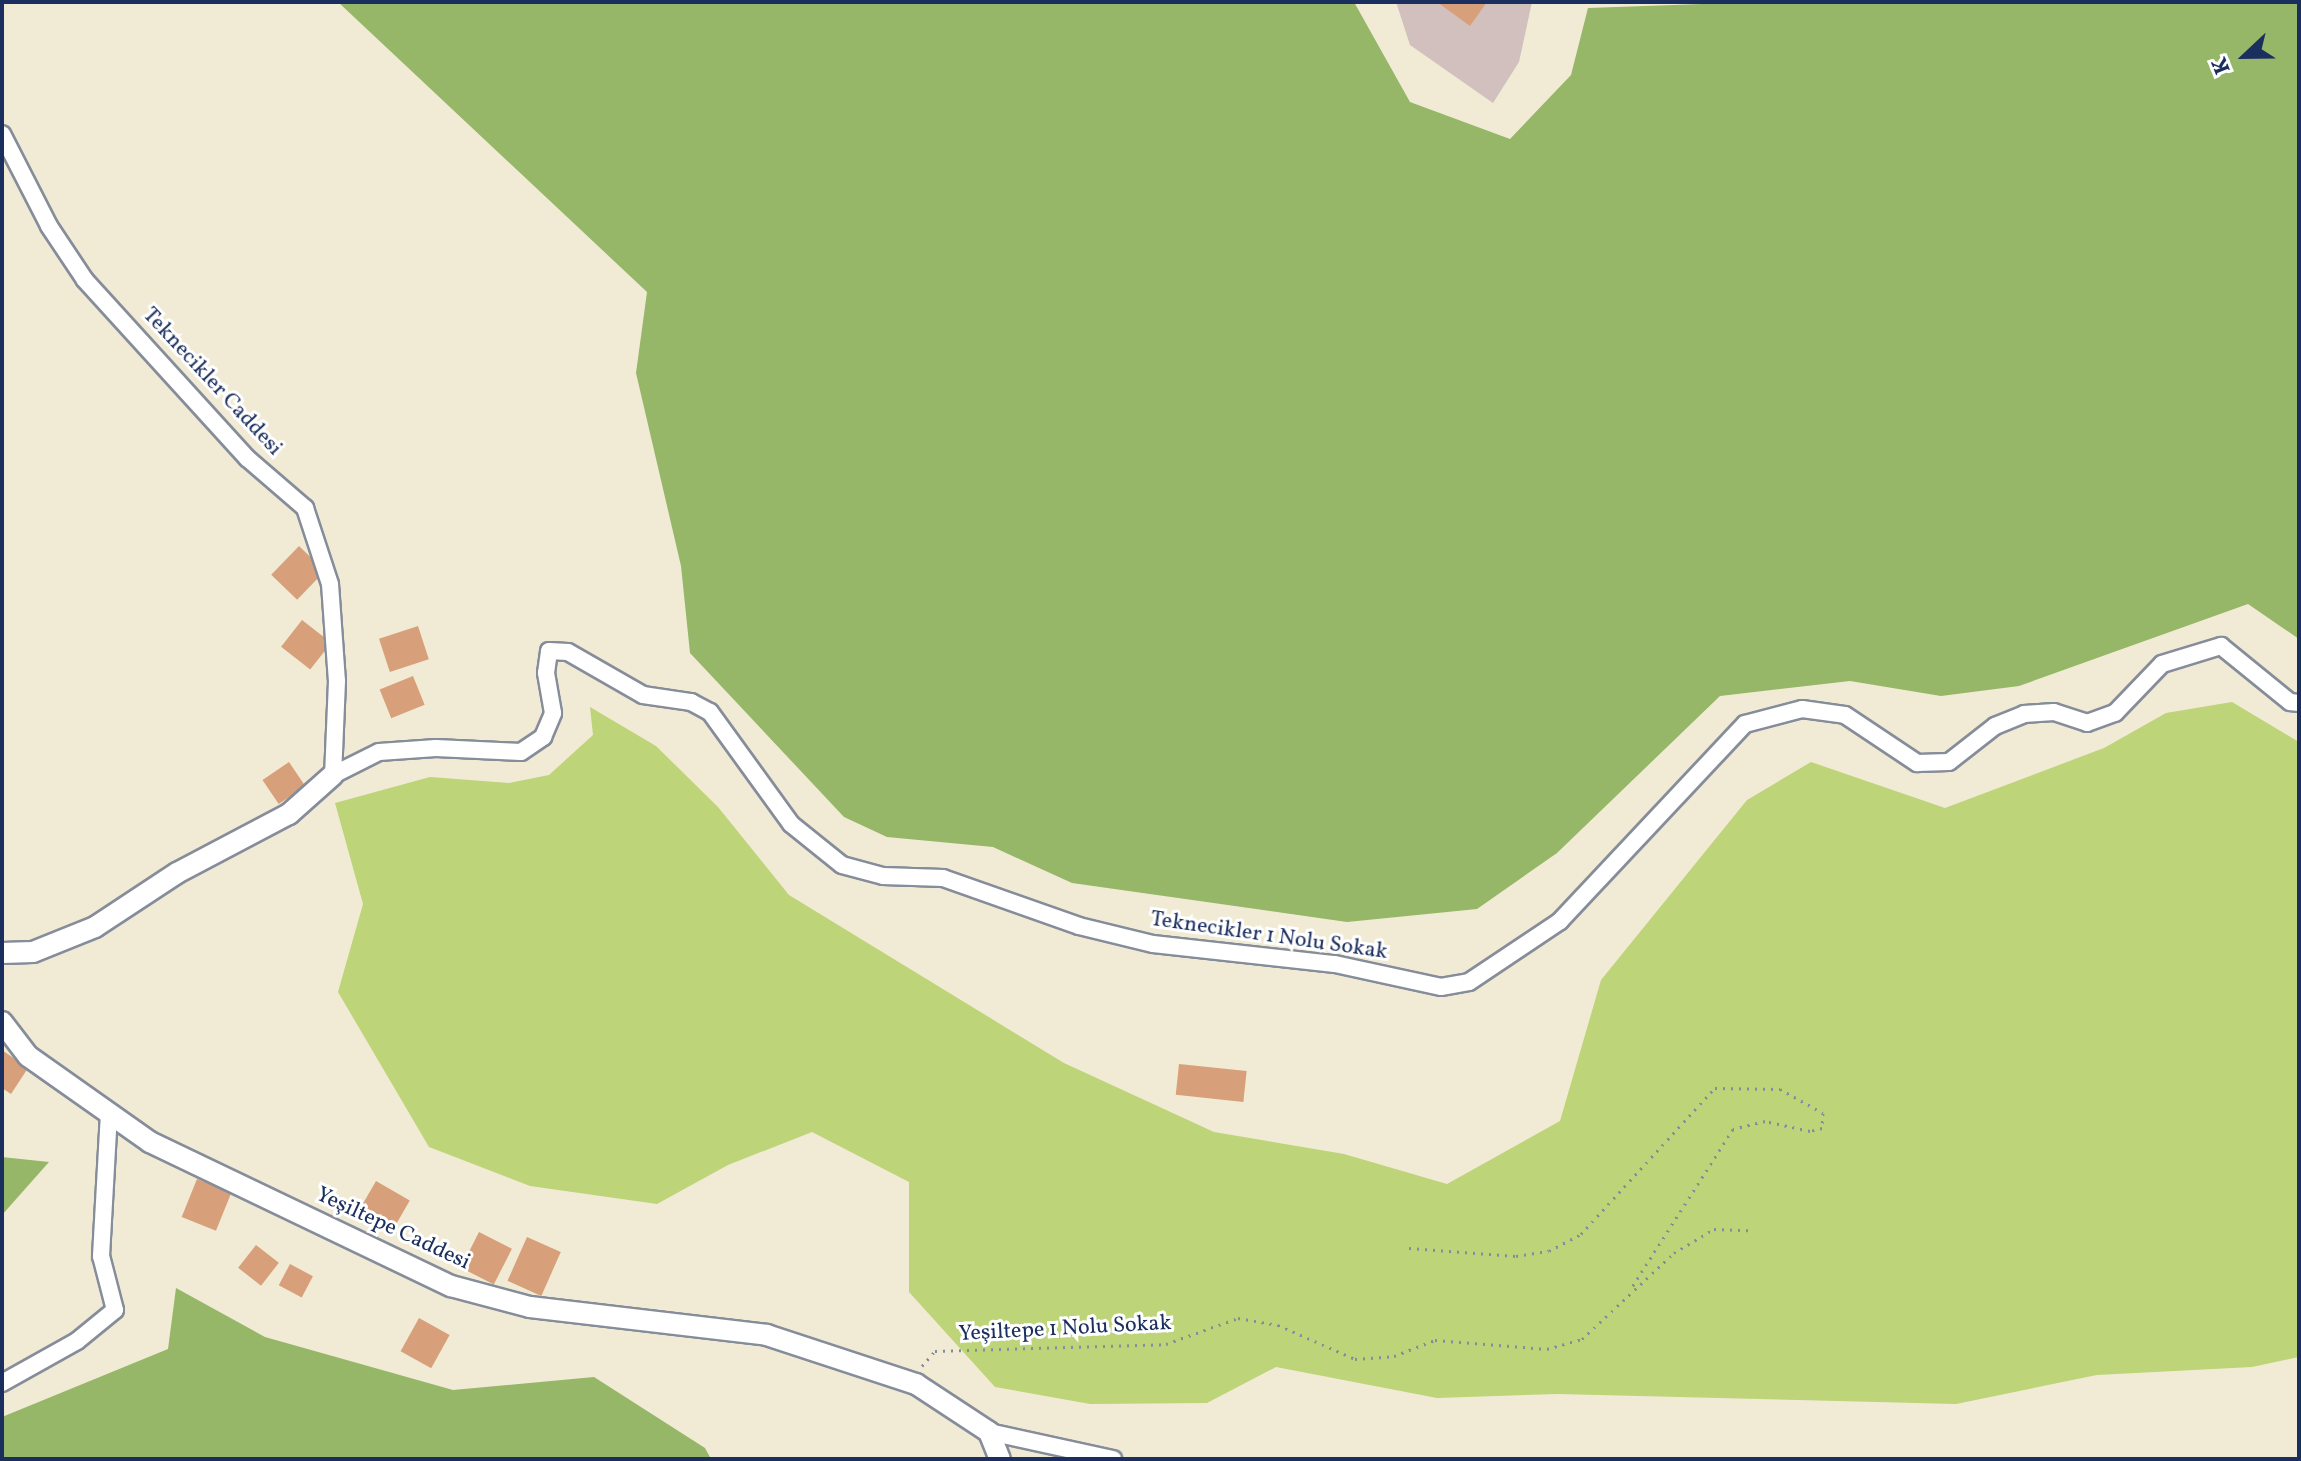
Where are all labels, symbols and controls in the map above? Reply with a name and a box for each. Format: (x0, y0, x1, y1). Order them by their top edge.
north arrow (2205, 16, 2285, 96)
text: K (2205, 52, 2240, 78)
street label: Teknecikler Caddesi (137, 302, 287, 462)
street label: Teknecikler 1 Nolu Sokak (1149, 906, 1389, 966)
street label: Yeşiltepe Caddesi (312, 1182, 474, 1276)
street label: Yeşiltepe 1 Nolu Sokak (958, 1310, 1172, 1348)

